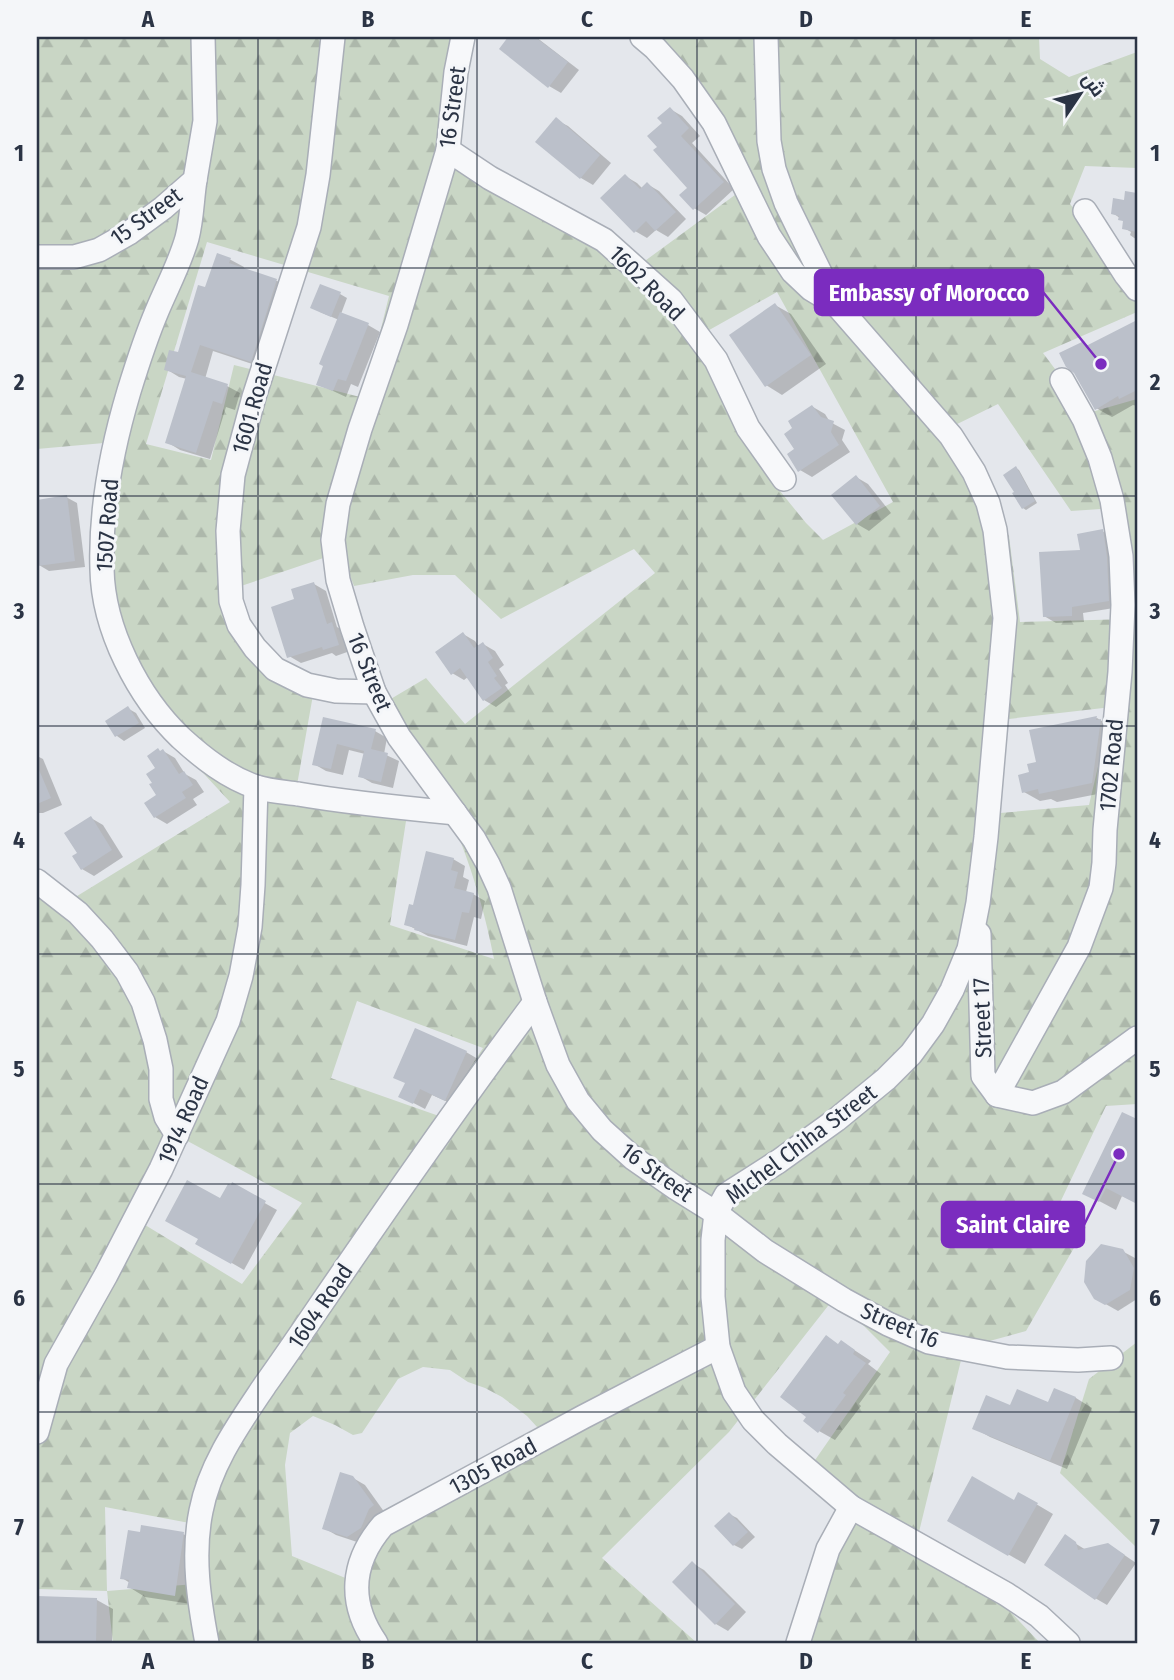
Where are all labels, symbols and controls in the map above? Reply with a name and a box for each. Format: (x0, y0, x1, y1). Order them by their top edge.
text: A (141, 5, 155, 33)
text: B (362, 5, 375, 33)
text: C (581, 5, 593, 33)
text: D (799, 5, 813, 33)
text: E (1021, 5, 1032, 33)
north arrow (1044, 60, 1114, 130)
street label: 16 Street (432, 64, 472, 150)
text: ش (1077, 68, 1110, 101)
text: 1 (14, 139, 24, 167)
text: 1 (1150, 139, 1160, 167)
street label: 15 Street (105, 180, 188, 251)
street label: 1602 Road (603, 239, 691, 327)
callout: Embassy of Morocco (815, 270, 1043, 315)
text: Embassy of Morocco (829, 279, 1029, 307)
street label: 1601 Road (226, 359, 278, 457)
text: 2 (13, 368, 25, 396)
text: 2 (1149, 368, 1161, 396)
street label: 1507 Road (90, 477, 124, 573)
text: 3 (13, 597, 25, 625)
text: 3 (1149, 597, 1161, 625)
street label: 16 Street (342, 629, 399, 716)
street label: 1702 Road (1093, 717, 1129, 813)
text: 4 (13, 826, 25, 854)
text: 4 (1149, 826, 1161, 854)
street label: Street 17 (967, 977, 997, 1059)
text: 5 (13, 1055, 25, 1083)
text: 5 (1149, 1055, 1161, 1083)
street label: 1914 Road (151, 1072, 215, 1168)
street label: Michel Chiha Street (720, 1078, 882, 1210)
street label: 16 Street (615, 1136, 699, 1208)
callout: Saint Claire (942, 1202, 1084, 1247)
text: Saint Claire (956, 1211, 1070, 1239)
street label: 1604 Road (281, 1258, 359, 1354)
text: 6 (13, 1284, 25, 1312)
text: 6 (1149, 1284, 1161, 1312)
street label: Street 16 (857, 1296, 943, 1354)
street label: 1305 Road (445, 1431, 541, 1501)
text: 7 (14, 1513, 24, 1541)
text: 7 (1150, 1513, 1160, 1541)
text: A (141, 1647, 155, 1675)
text: B (362, 1647, 375, 1675)
text: C (581, 1647, 593, 1675)
text: D (799, 1647, 813, 1675)
text: E (1021, 1647, 1032, 1675)

